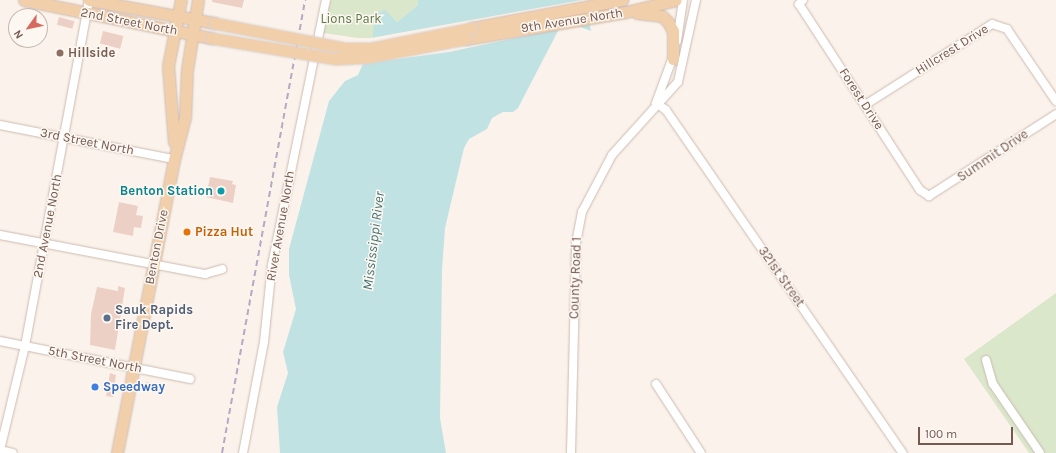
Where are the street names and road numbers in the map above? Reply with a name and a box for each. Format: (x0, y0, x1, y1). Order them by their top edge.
street label: 2nd Street North (79, 5, 179, 39)
street label: 9th Avenue North (520, 5, 624, 37)
street label: Hillcrest Drive (913, 21, 991, 79)
street label: Forest Drive (835, 65, 887, 133)
street label: 3rd Street North (39, 125, 135, 159)
street label: Summit Drive (955, 127, 1031, 185)
street label: River Avenue North (264, 169, 298, 283)
street label: 2nd Avenue North (30, 173, 66, 279)
street label: Benton Drive (142, 208, 172, 286)
street label: County Road 1 (567, 237, 585, 319)
street label: 321st Street (755, 244, 807, 310)
street label: 5th Street North (47, 343, 143, 377)

